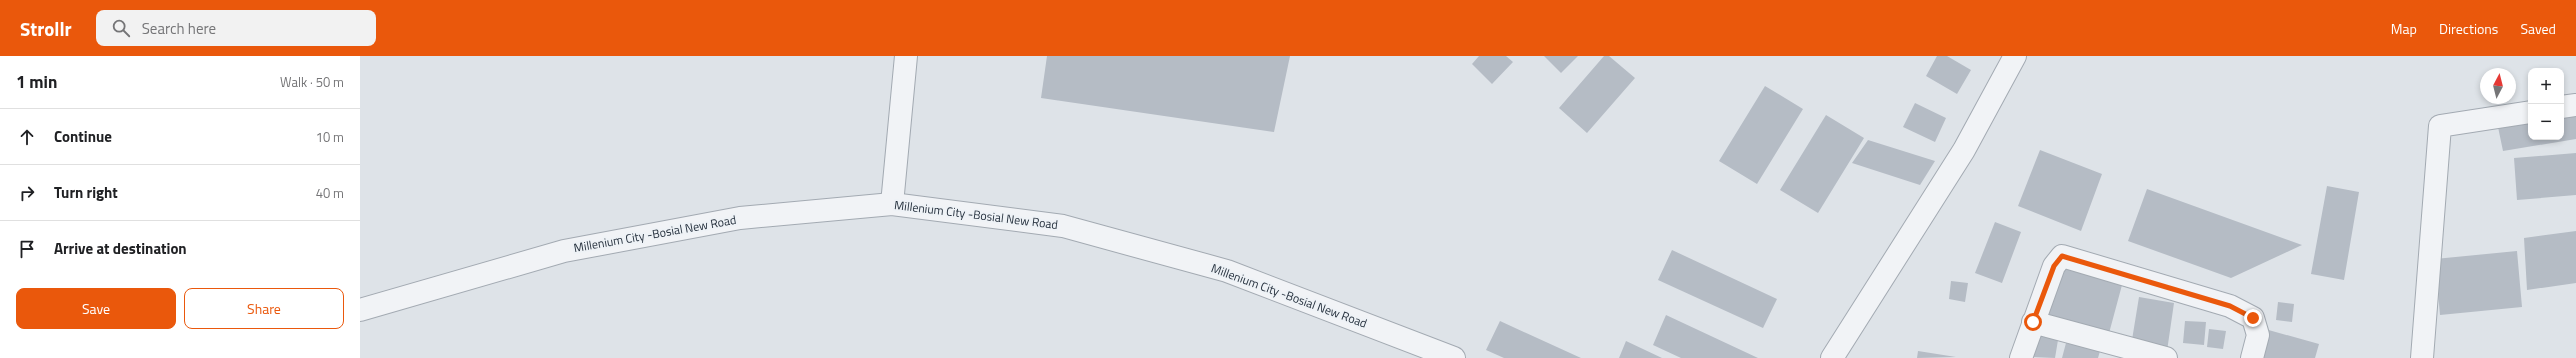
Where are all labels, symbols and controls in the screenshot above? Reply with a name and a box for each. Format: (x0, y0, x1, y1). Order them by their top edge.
search box (96, 10, 376, 46)
text: Strollr (20, 14, 72, 43)
icon: search (110, 17, 132, 39)
text: Search here (142, 17, 216, 40)
text: Map (2391, 18, 2417, 39)
text: Directions (2439, 18, 2498, 39)
text: Saved (2520, 18, 2556, 39)
north arrow (2480, 68, 2516, 104)
map controls (2528, 68, 2564, 140)
button: + (2528, 68, 2564, 104)
text: 1 min (16, 69, 57, 95)
text: Walk · 50 m (280, 72, 344, 92)
button: − (2528, 104, 2564, 140)
text: Continue (54, 125, 112, 148)
icon: ahead (16, 126, 38, 148)
text: 10 m (316, 127, 344, 147)
text: Turn right (54, 181, 118, 204)
icon: right (16, 182, 38, 204)
text: 40 m (316, 183, 344, 203)
street label: Millenium City -Bosial New Road (893, 195, 1059, 234)
street label: Millenium City -Bosial New Road (572, 210, 738, 257)
text: Arrive at destination (54, 237, 187, 260)
icon: arrive (16, 238, 38, 260)
street label: Millenium City -Bosial New Road (1209, 258, 1370, 333)
button: Save (16, 288, 176, 329)
button: Share (184, 288, 344, 329)
route end (2244, 309, 2262, 327)
route start (2024, 313, 2042, 331)

